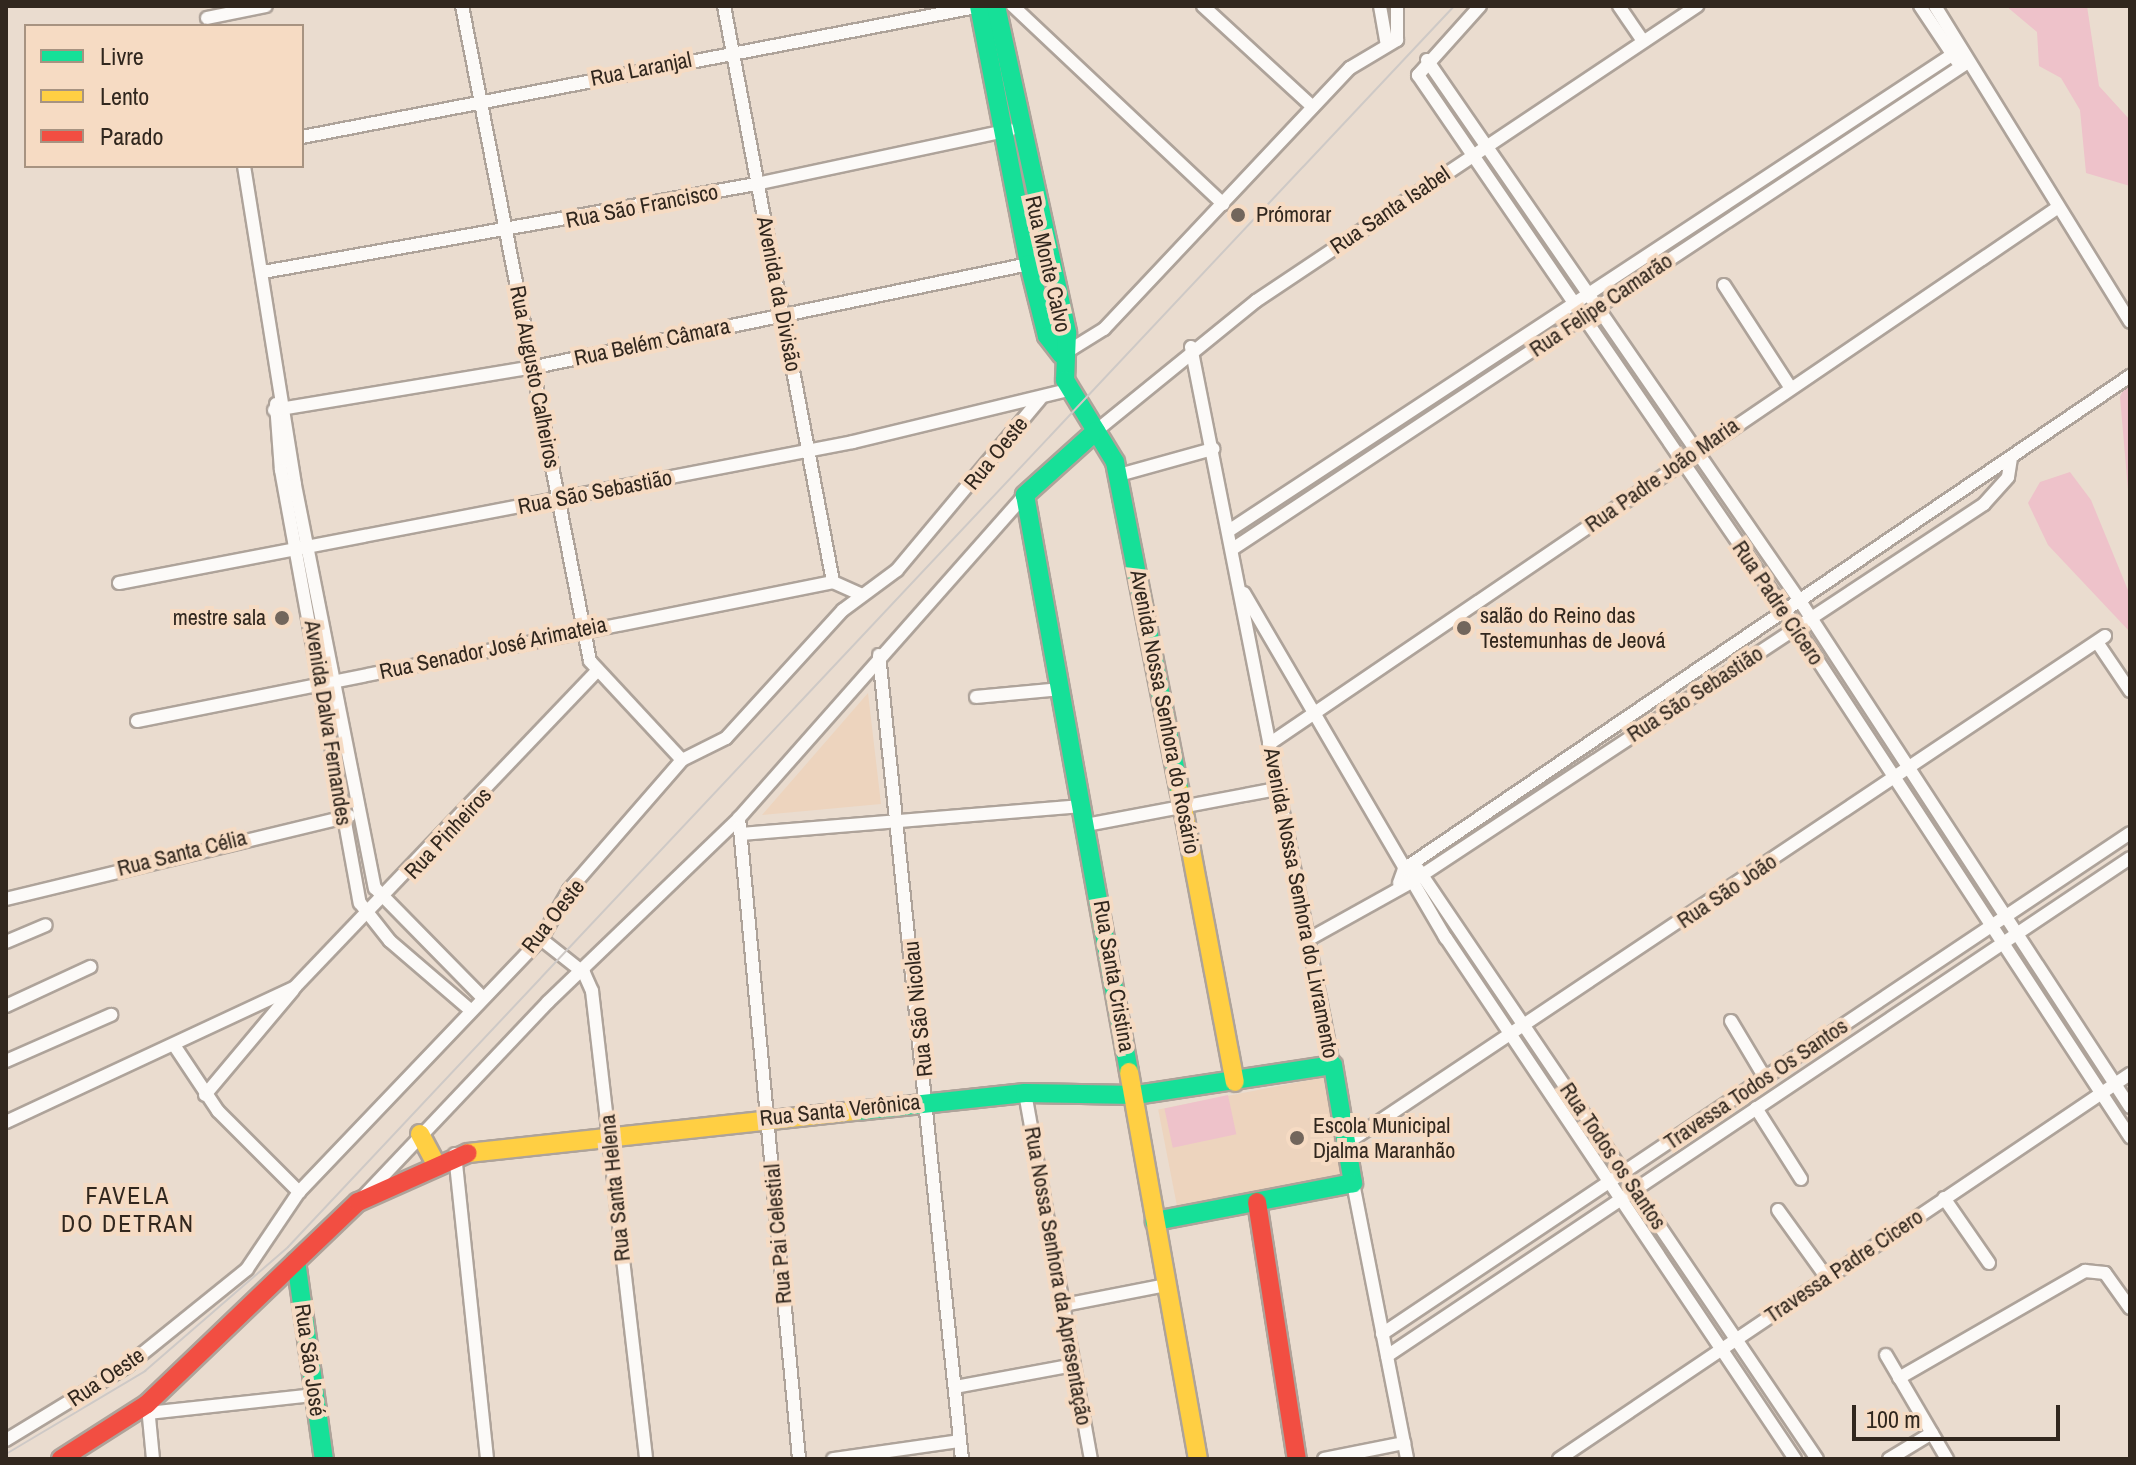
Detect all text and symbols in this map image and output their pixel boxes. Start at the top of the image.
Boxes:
legend [24,24,304,168]
text: Livre [100,40,144,72]
street label: Rua Laranjal [588,46,694,92]
text: Lento [100,80,149,112]
text: Parado [100,120,163,152]
street label: Rua Santa Isabel [1325,160,1455,260]
street label: Rua São Francisco [564,178,720,234]
street label: Rua Monte Calvo [1019,193,1077,335]
place label: Prómorar [1256,202,1331,228]
marker: Prómorar [1227,204,1249,226]
street label: Avenida da Divisão [751,214,807,374]
street label: Rua Felipe Camarão [1525,247,1677,363]
street label: Rua Augusto Calheiros [504,283,566,471]
street label: Rua Belém Câmara [572,313,732,371]
street label: Rua Oeste [959,411,1033,495]
street label: Rua Padre João Maria [1580,412,1744,538]
street label: Rua São Sebastião [516,464,674,520]
street label: Rua Padre Cícero [1727,536,1829,670]
street label: Avenida Nossa Senhora do Rosário [1125,568,1205,856]
place label: salão do Reino das Testemunhas de Jeová [1480,602,1666,654]
place label: mestre sala [173,605,266,631]
marker: mestre sala [273,609,291,627]
street label: Rua Senador José Arimateia [376,611,610,685]
street label: Avenida Dalva Fernandes [299,619,357,827]
marker: salão do Reino das Testemunhas de Jeová [1455,619,1473,637]
street label: Rua São Sebastião [1622,640,1768,748]
street label: Avenida Nossa Senhora do Livramento [1258,746,1344,1060]
street label: Rua Pinheiros [399,782,497,884]
street label: Rua Santa Célia [115,824,249,882]
street label: Rua São João [1672,848,1782,934]
street label: Rua Oeste [516,874,590,958]
street label: Rua Santa Cristina [1088,898,1140,1054]
street label: Rua São Nicolau [898,940,938,1078]
street label: Travessa Todos Os Santos [1659,1013,1853,1155]
street label: Rua Todos os Santos [1554,1078,1672,1234]
street label: Rua Santa Verônica [758,1088,922,1132]
place label: Escola Municipal Djalma Maranhão [1313,1112,1455,1164]
street label: Rua Santa Helena [594,1113,636,1263]
street label: Rua Nossa Senhora da Apresentação [1019,1124,1097,1428]
marker: Escola Municipal Djalma Maranhão [1288,1129,1306,1147]
street label: Rua Pai Celestial [759,1163,797,1305]
district label: FAVELA DO DETRAN [61,1182,195,1238]
street label: Travessa Padre Cicero [1760,1203,1928,1329]
street label: Rua São José [289,1302,331,1418]
street label: Rua Oeste [63,1342,149,1412]
scale bar [1856,1389,2064,1439]
text: 100 m [1866,1403,1921,1435]

